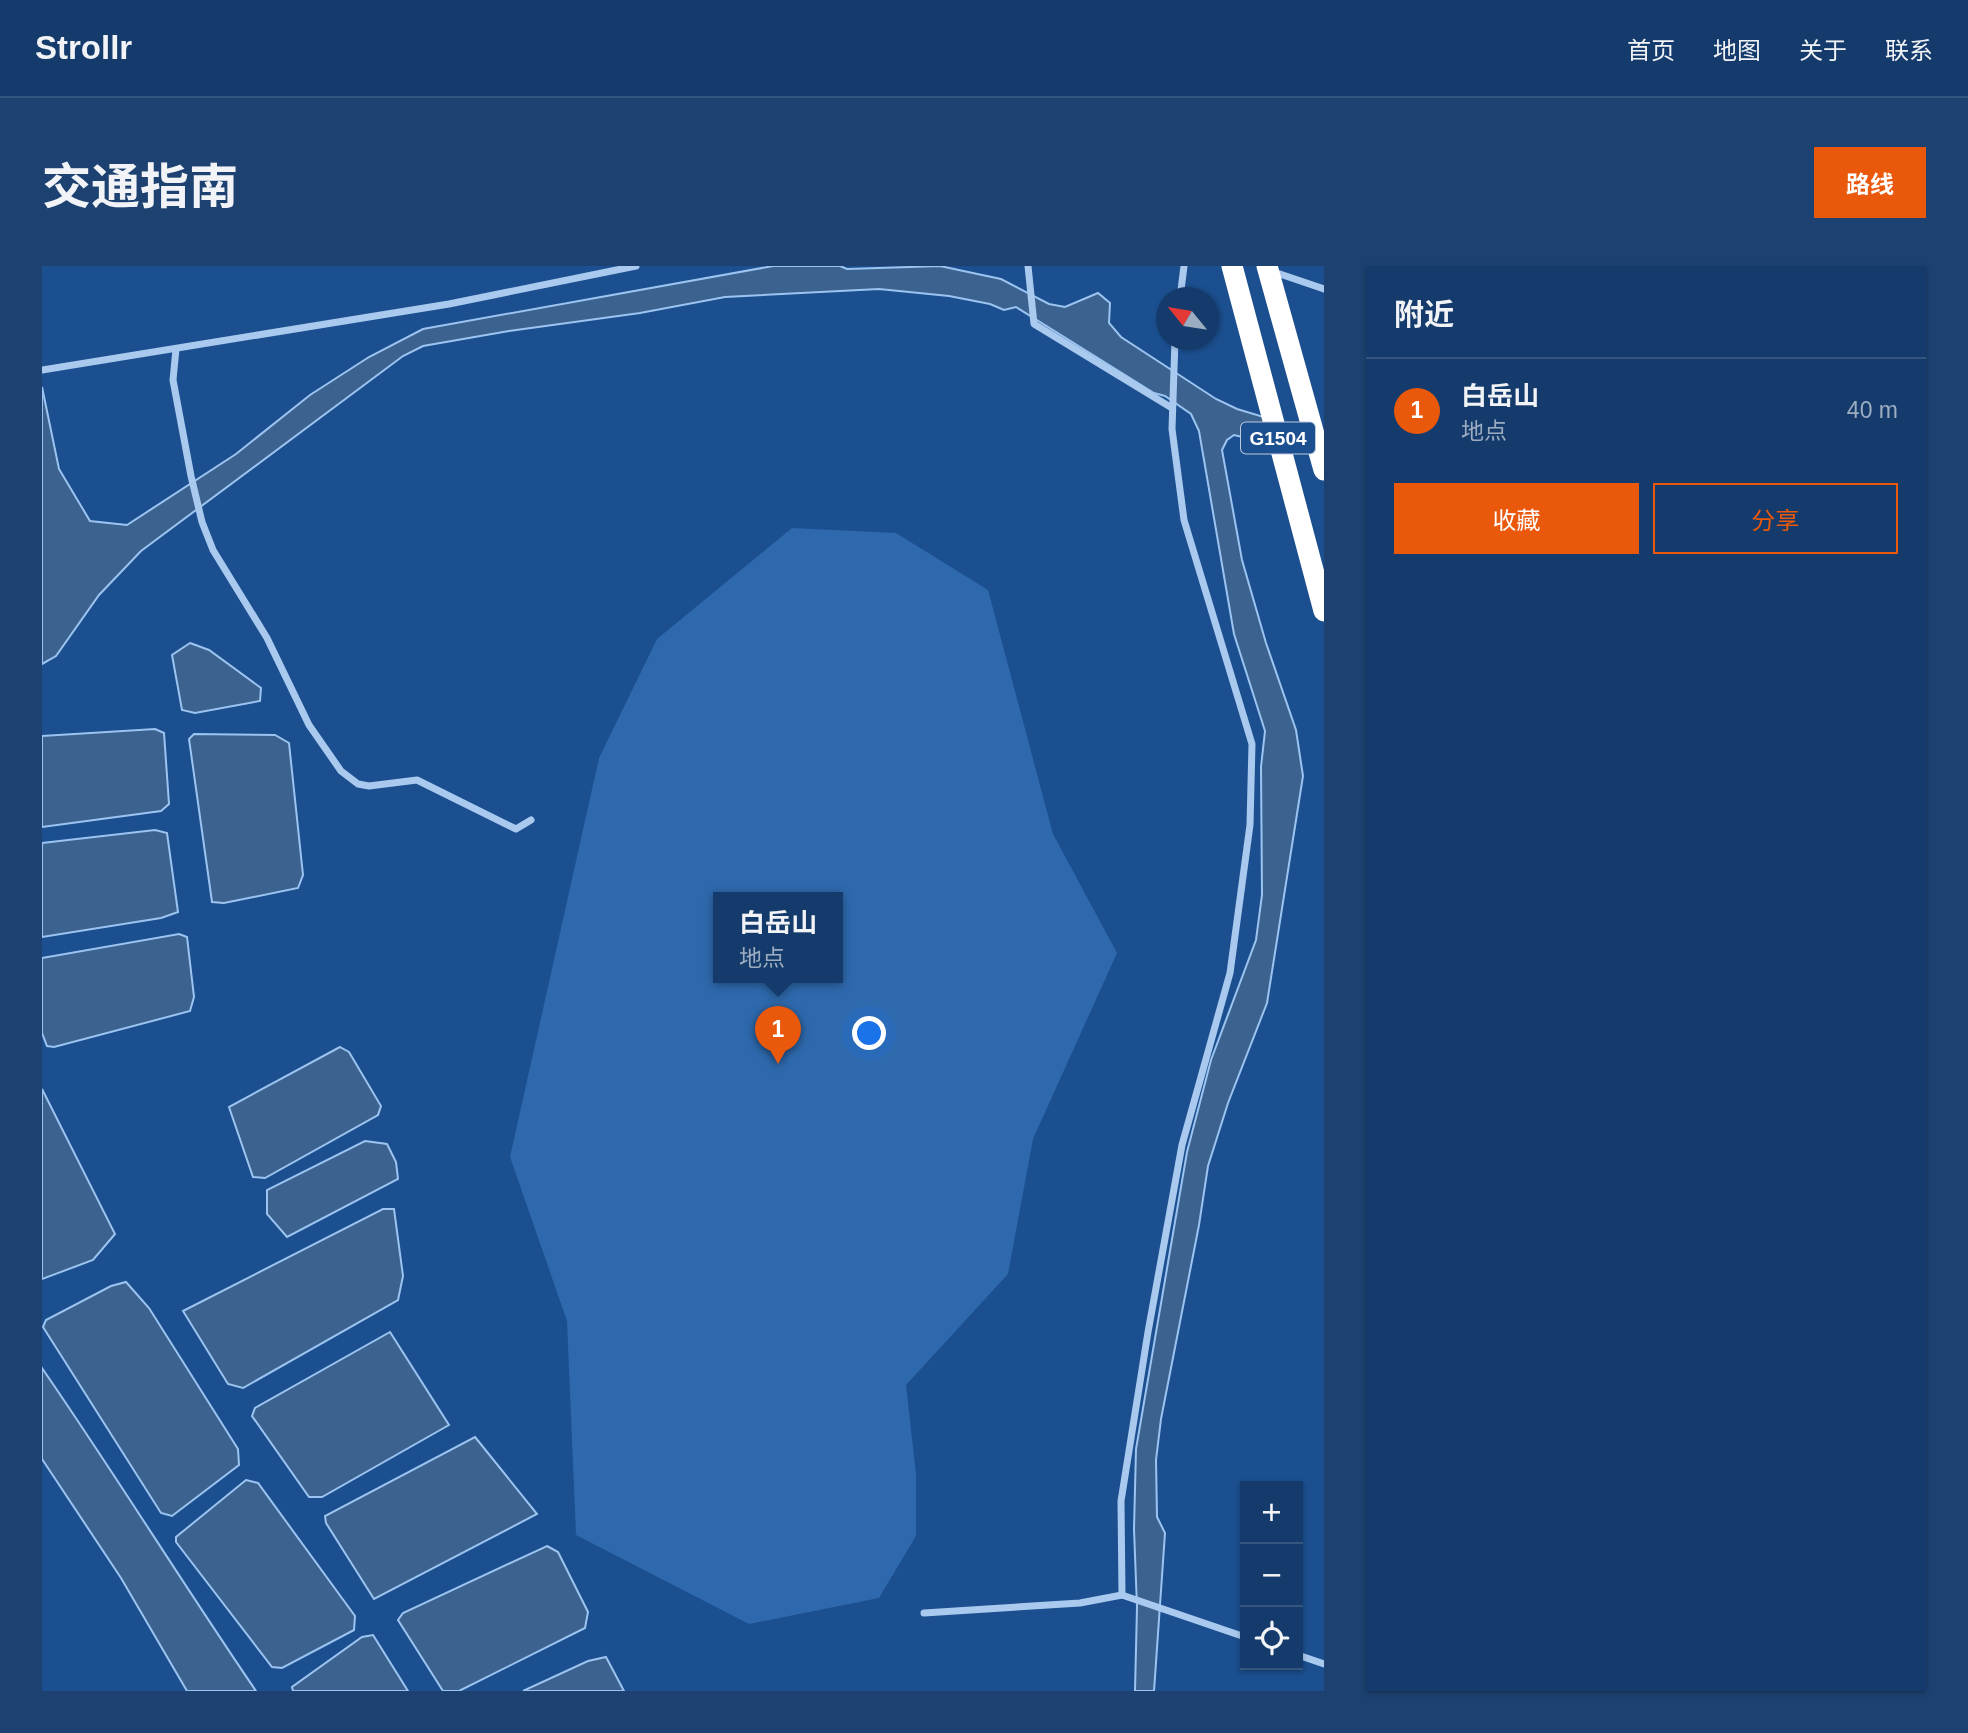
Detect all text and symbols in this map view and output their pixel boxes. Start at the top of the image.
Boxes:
text: Strollr [35,29,132,66]
text: 首页 [1627,37,1675,64]
text: 地图 [1713,37,1761,64]
text: 关于 [1799,37,1847,64]
text: 联系 [1885,37,1933,64]
button: 路线 [1814,147,1926,218]
text: 交通指南 [42,160,238,214]
north arrow [1156,287,1219,350]
text: 附近 [1394,298,1454,331]
text: 白岳山 [1461,381,1539,411]
text: 1 [1411,397,1423,423]
text: 40 m [1847,397,1898,423]
text: 地点 [1461,418,1507,444]
road number: G1504 [1241,422,1315,454]
button: 收藏 [1394,483,1639,554]
button: 分享 [1653,483,1898,554]
popup [713,892,843,983]
text: 白岳山 [739,908,817,938]
text: 地点 [739,945,785,971]
pin: 1 [755,1006,801,1064]
your location [852,1016,886,1050]
map controls [1240,1481,1303,1670]
button: + [1240,1481,1303,1544]
button: − [1240,1544,1303,1607]
button: locate [1240,1607,1303,1670]

